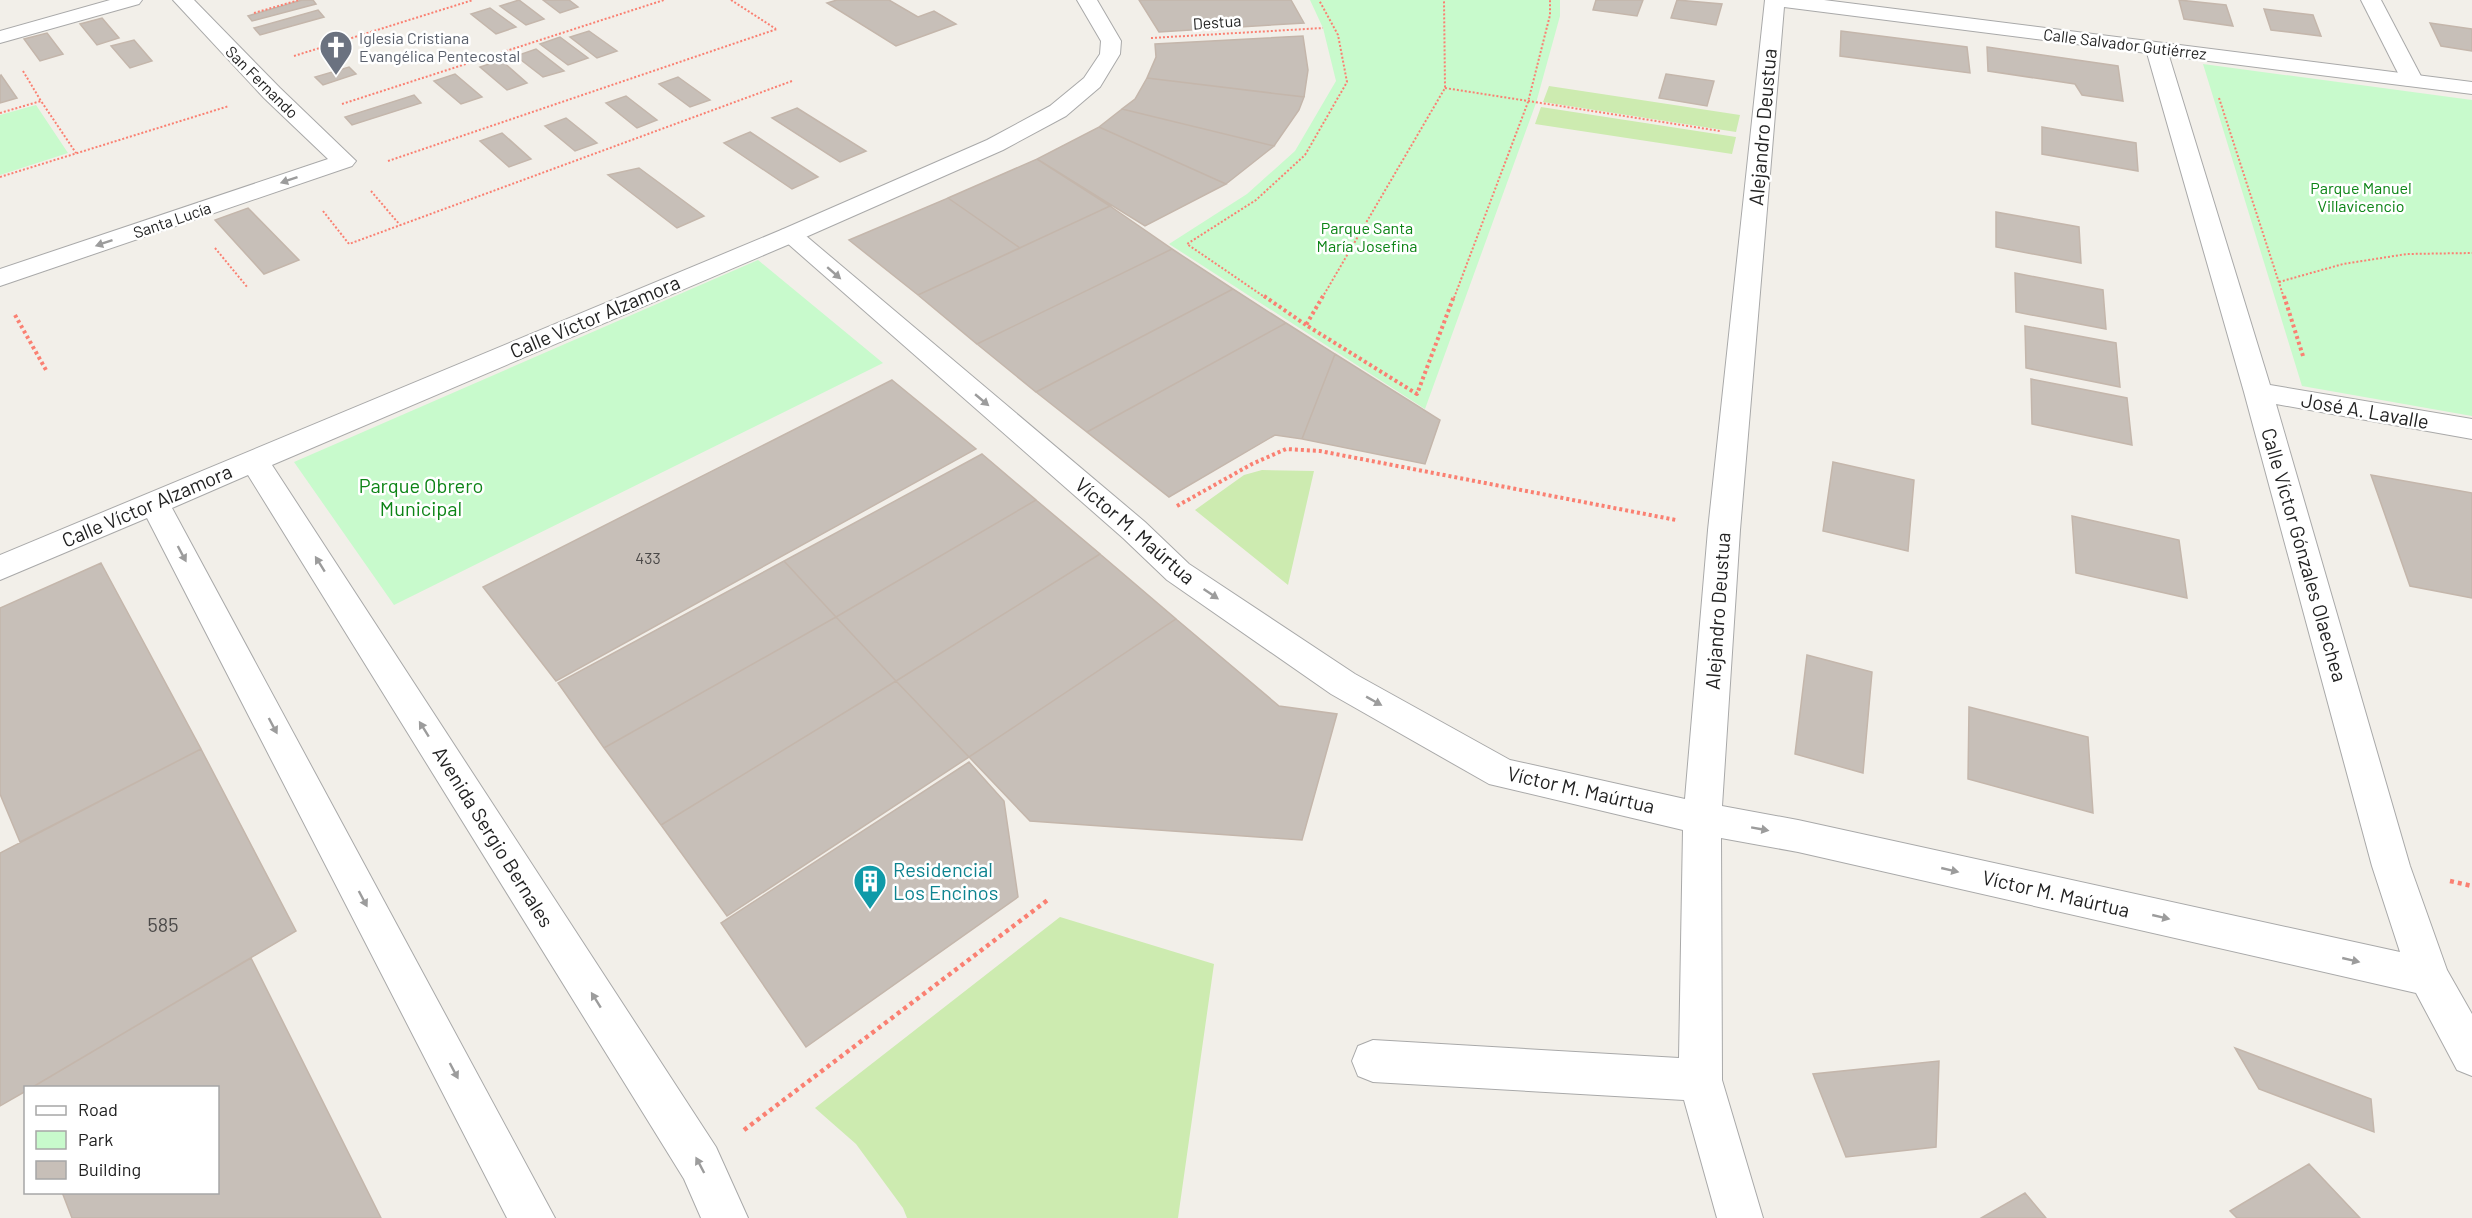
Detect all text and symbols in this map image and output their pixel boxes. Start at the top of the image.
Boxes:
street label: Destua [1192,10,1242,33]
street label: Calle Salvador Gutiérrez [2042,24,2208,63]
place label: Iglesia Cristiana Evangélica Pentecostal [359,28,520,65]
church icon: Iglesia Cristiana Evangélica Pentecostal [318,29,354,76]
street label: San Fernando [222,41,303,122]
street label: Alejandro Deustua [1743,47,1781,207]
one-way arrow [280,176,298,186]
park label: Parque Manuel Villavicencio [2310,178,2412,215]
street label: Santa Lucía [131,197,213,242]
park label: Parque Santa María Josefina [1317,218,1417,255]
one-way arrow [95,239,113,248]
one-way arrow [826,266,841,279]
street label: Calle Víctor Alzamora [506,269,683,363]
street label: José A. Lavalle [2299,387,2431,433]
one-way arrow [974,394,990,407]
street label: Calle Víctor Gónzales Olaechea [2257,425,2353,684]
street label: Calle Víctor Alzamora [58,458,235,552]
street label: Víctor M. Maúrtua [1071,472,1200,589]
park label: Parque Obrero Municipal [359,473,483,520]
street label: Alejandro Deustua [1700,531,1734,690]
one-way arrow [177,545,186,562]
house number: 433 [635,548,661,567]
one-way arrow [315,556,326,572]
one-way arrow [1202,588,1218,600]
one-way arrow [1366,695,1382,706]
one-way arrow [268,718,277,735]
one-way arrow [419,721,430,737]
street label: Avenida Sergio Bernales [428,742,559,931]
street label: Víctor M. Maúrtua [1505,760,1657,818]
one-way arrow [1750,825,1769,834]
place label: Residencial Los Encinos [893,857,998,904]
building icon: Residencial Los Encinos [852,863,888,910]
street label: Víctor M. Maúrtua [1980,864,2132,922]
one-way arrow [1941,866,1960,875]
one-way arrow [359,890,368,907]
house number: 585 [148,912,178,936]
one-way arrow [2152,913,2171,922]
one-way arrow [2342,956,2361,965]
one-way arrow [591,992,602,1008]
one-way arrow [449,1062,459,1080]
legend [24,1086,219,1194]
text: Road [78,1098,118,1120]
text: Park [78,1128,113,1150]
one-way arrow [695,1156,705,1173]
text: Building [78,1158,141,1180]

